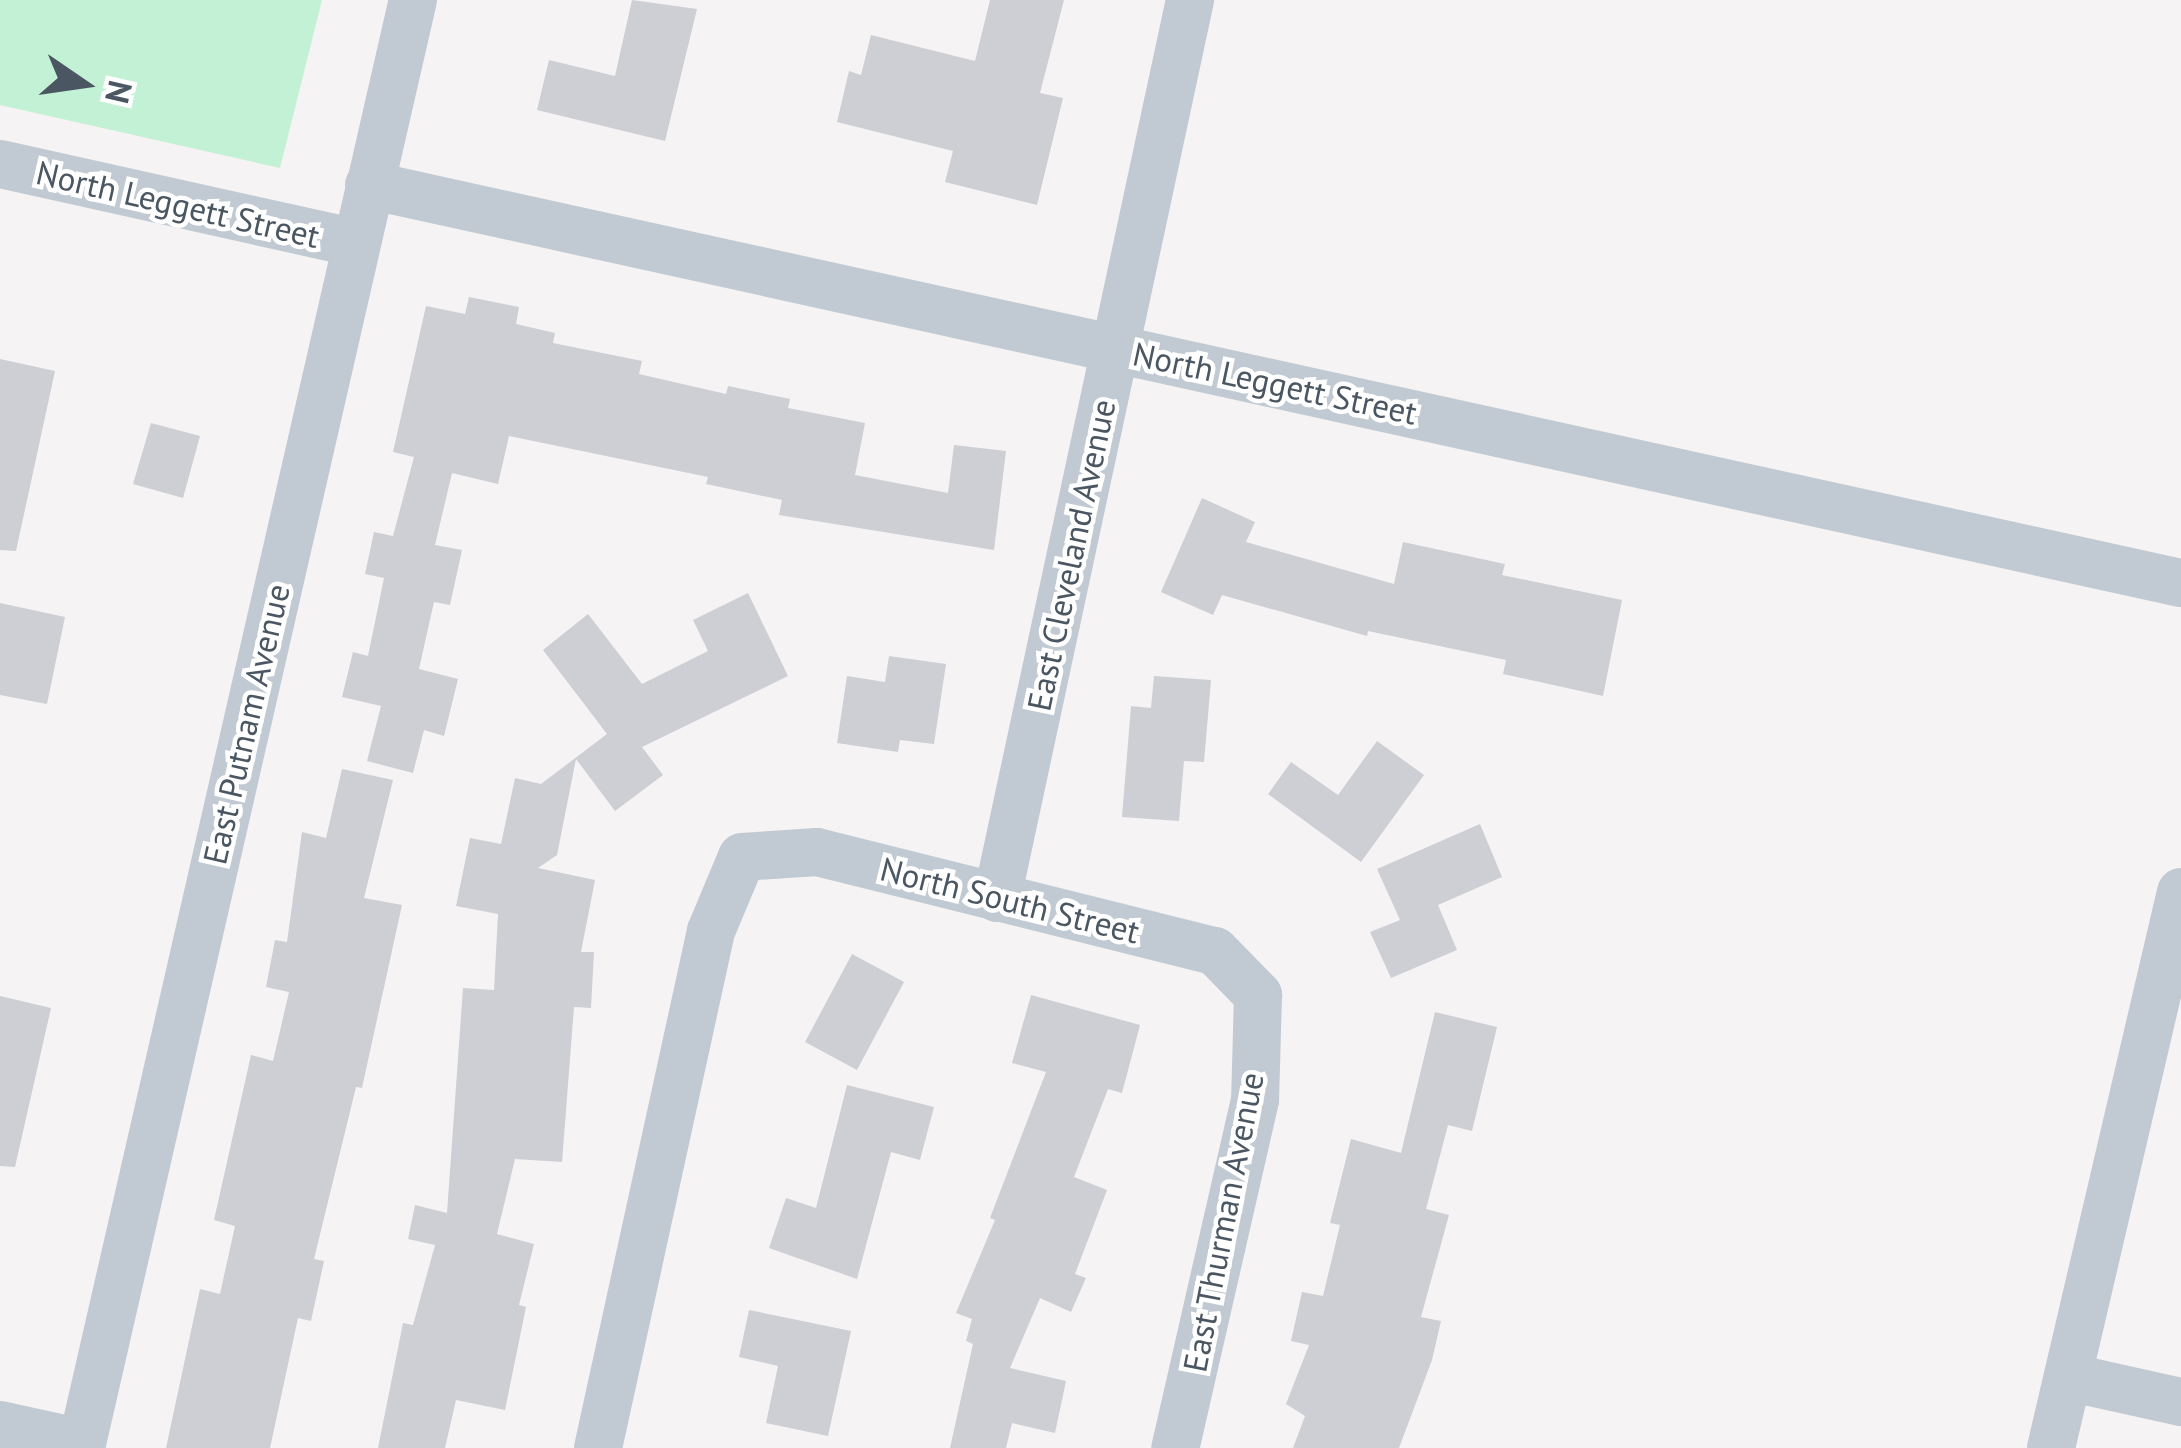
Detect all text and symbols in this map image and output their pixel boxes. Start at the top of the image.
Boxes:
north arrow [24,24,144,144]
text: N [96,77,143,108]
street label: North Leggett Street [33,152,323,256]
street label: North Leggett Street [1129,334,1421,432]
street label: East Cleveland Avenue [1019,395,1123,715]
street label: East Putnam Avenue [194,580,298,868]
street label: North South Street [876,849,1144,951]
street label: East Thurman Avenue [1174,1068,1272,1376]

